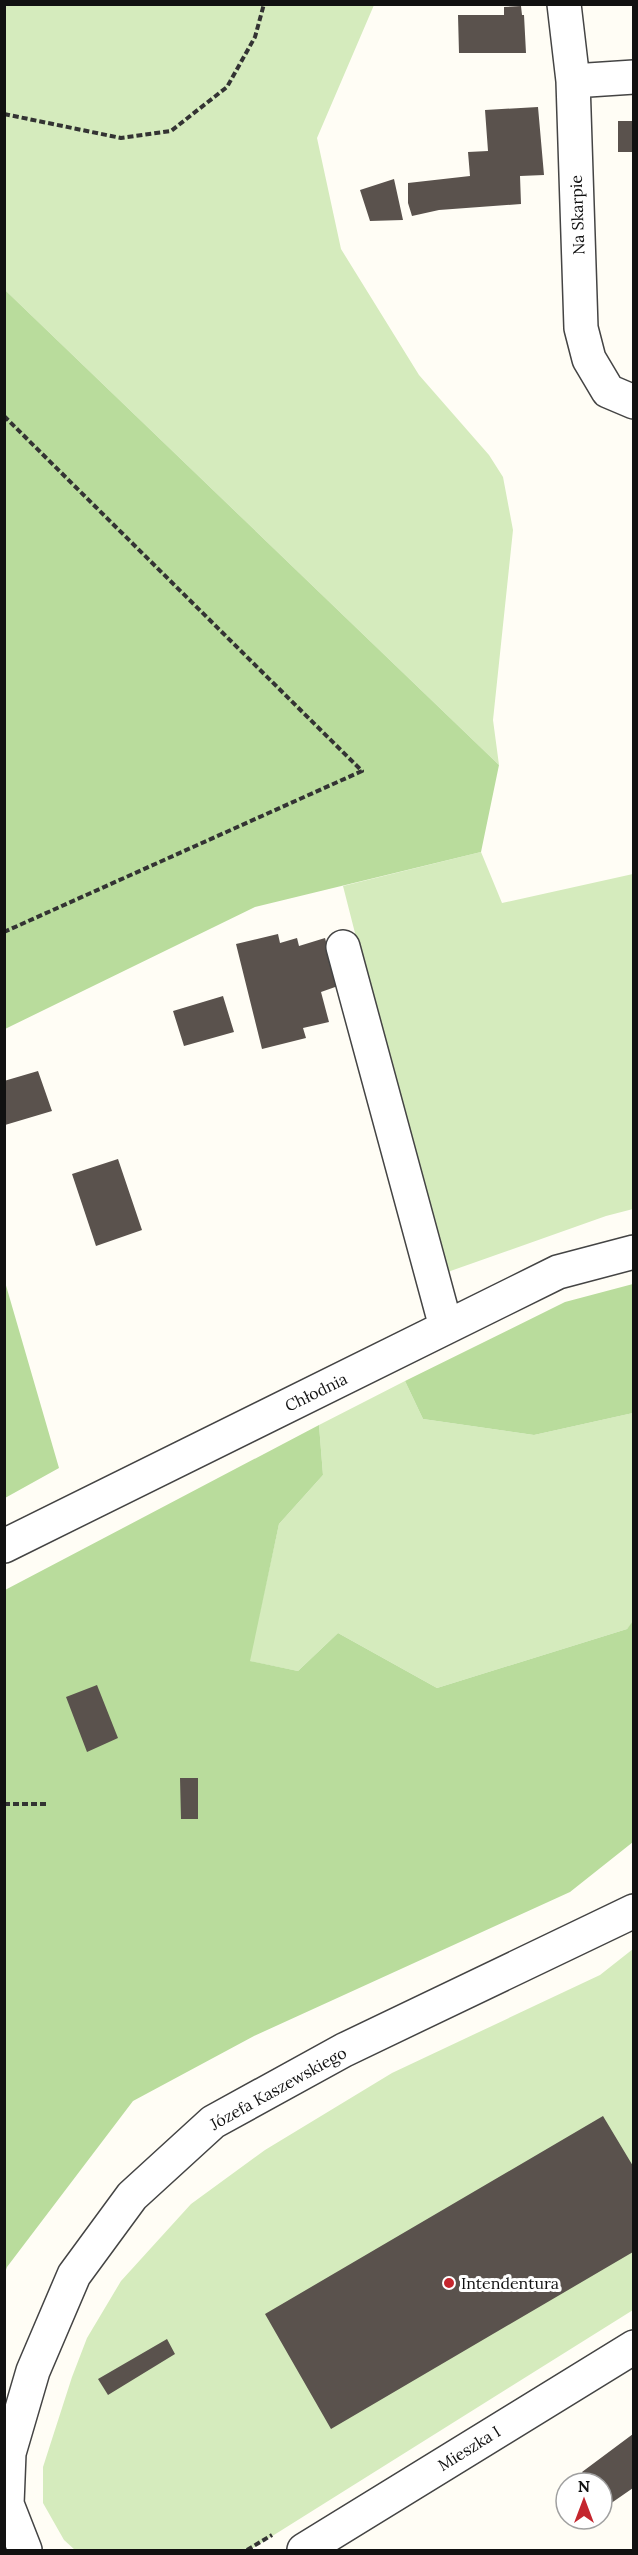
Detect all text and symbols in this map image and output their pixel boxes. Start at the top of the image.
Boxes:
street label: Na Skarpie [566,174,588,255]
street label: Chłodnia [282,1368,350,1416]
street label: Józefa Kaszewskiego [205,2042,350,2134]
place label: Intendentura [461,2273,559,2293]
marker: Intendentura [442,2276,456,2290]
street label: Mieszka I [434,2421,504,2475]
north arrow [554,2471,614,2531]
text: N [578,2476,590,2496]

